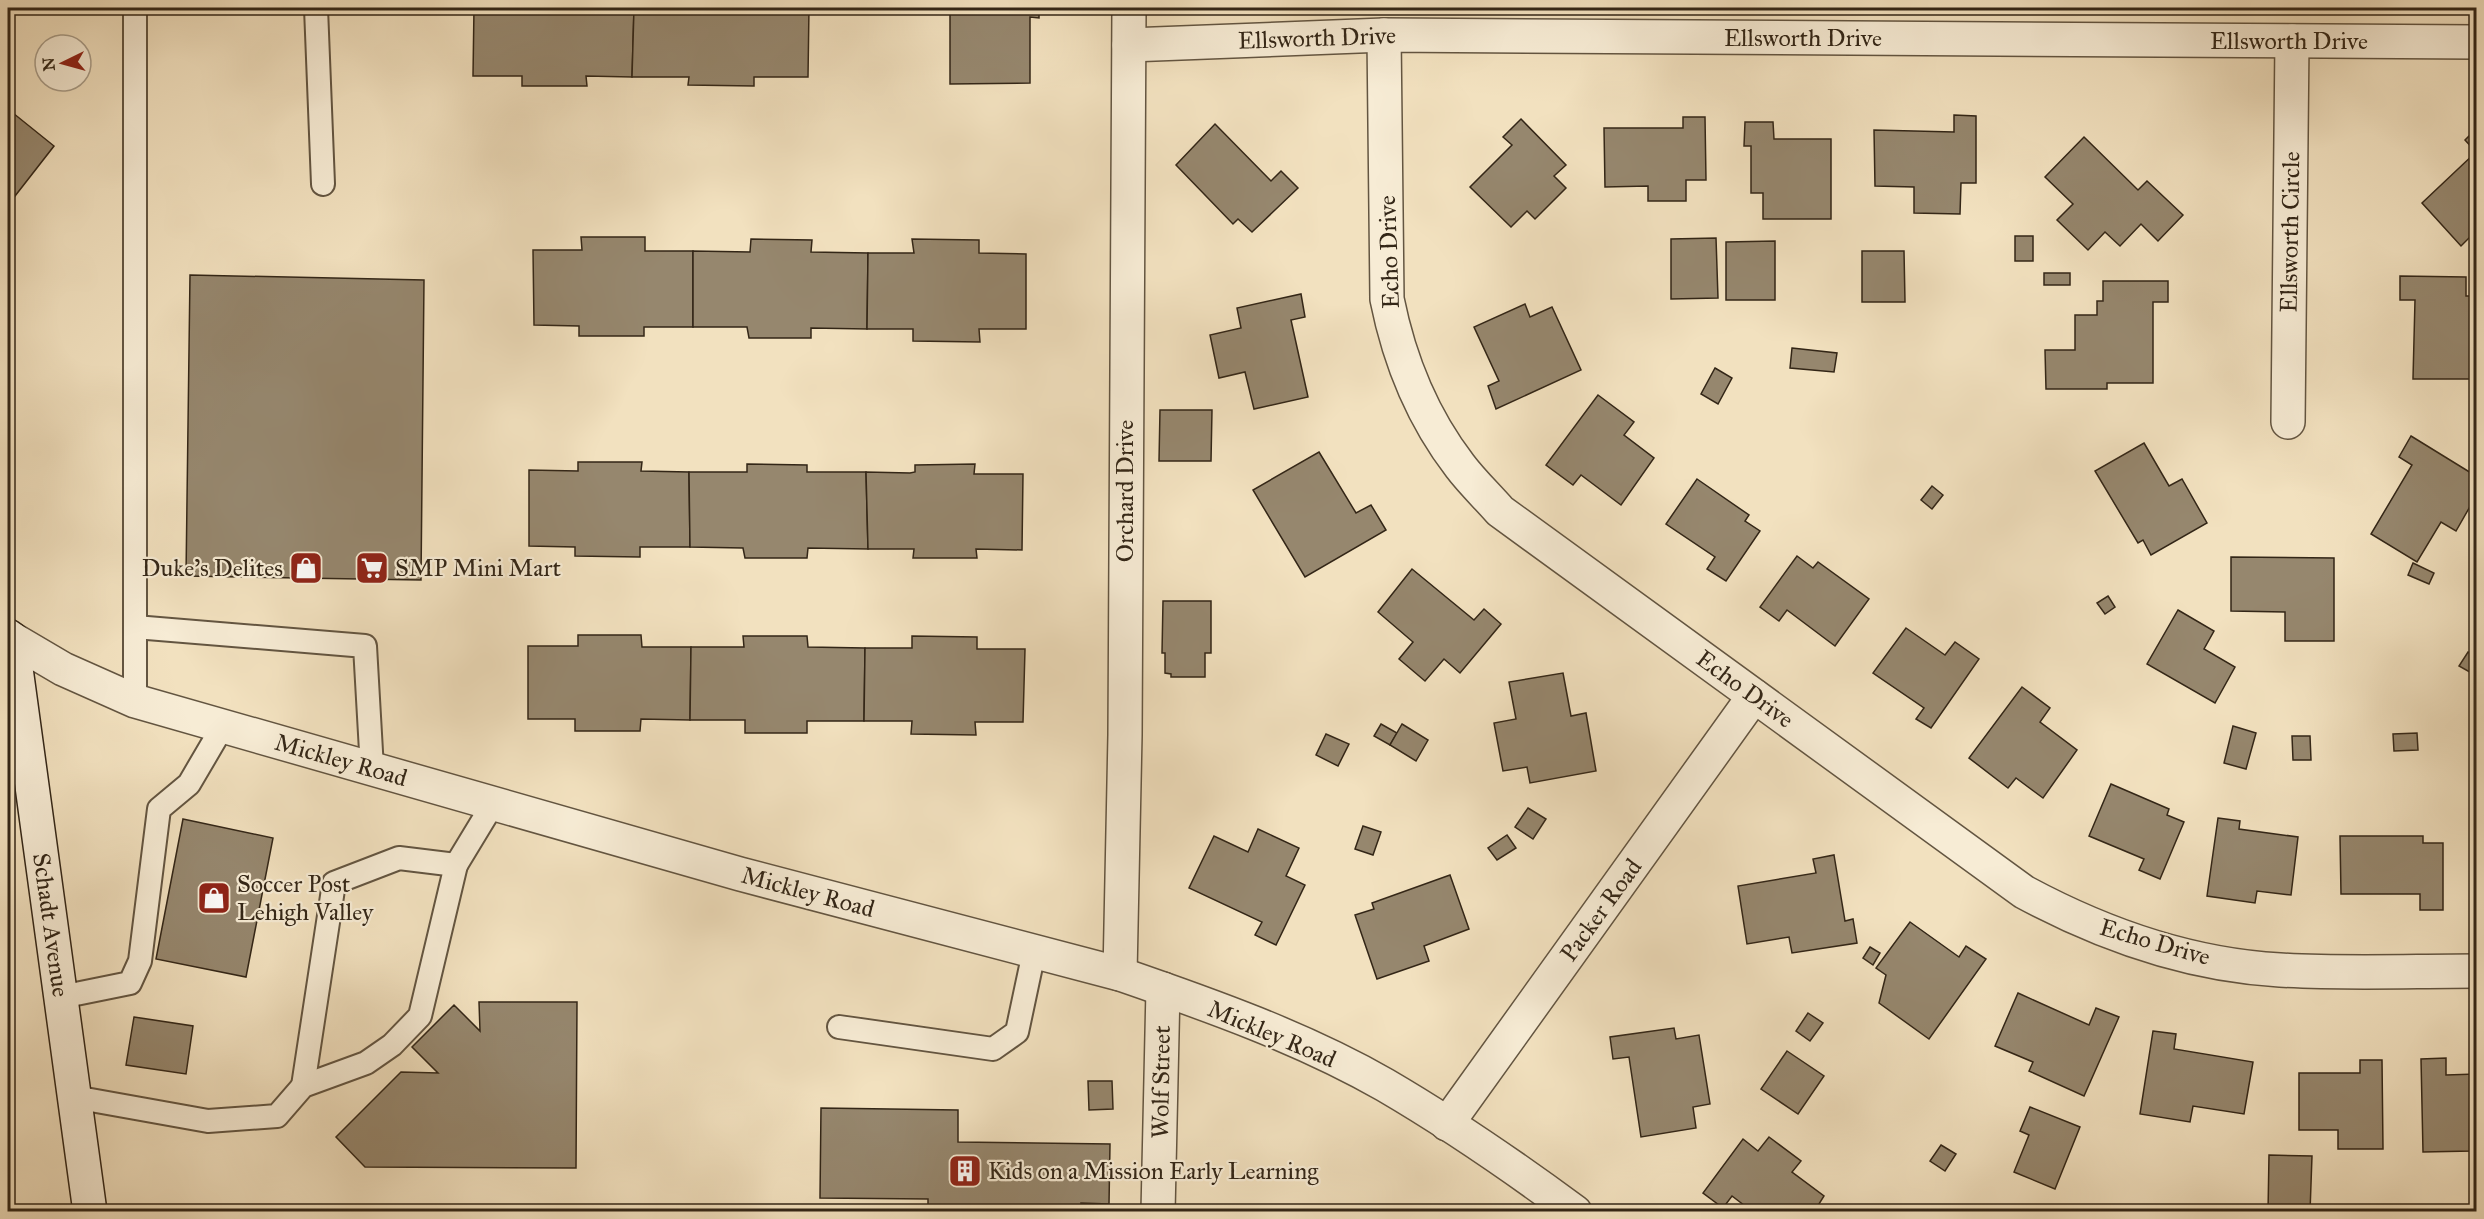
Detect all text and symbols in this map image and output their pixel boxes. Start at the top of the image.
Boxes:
street label: Ellsworth Drive [1237,20,1397,56]
street label: Ellsworth Drive [1724,23,1882,53]
street label: Ellsworth Drive [2210,26,2368,56]
north arrow [33,33,93,93]
text: N [38,56,59,72]
street label: Ellsworth Circle [2274,151,2306,313]
street label: Echo Drive [1372,195,1406,309]
street label: Orchard Drive [1110,420,1140,562]
shop icon: Duke's Delites [288,550,324,586]
supermarket icon: SMP Mini Mart [354,550,390,586]
place label: Duke's Delites [141,553,283,583]
place label: SMP Mini Mart [395,553,561,583]
street label: Echo Drive [1690,644,1800,734]
street label: Mickley Road [271,727,411,793]
street label: Schadt Avenue [26,851,76,999]
street label: Packer Road [1554,853,1648,967]
street label: Mickley Road [738,860,878,924]
place label: Soccer Post Lehigh Valley [237,869,374,927]
shop icon: Soccer Post Lehigh Valley [196,880,232,916]
street label: Echo Drive [2096,912,2214,972]
street label: Mickley Road [1203,994,1341,1074]
street label: Wolf Street [1145,1025,1177,1139]
building icon: Kids on a Mission Early Learning [947,1153,983,1189]
place label: Kids on a Mission Early Learning [988,1156,1319,1186]

